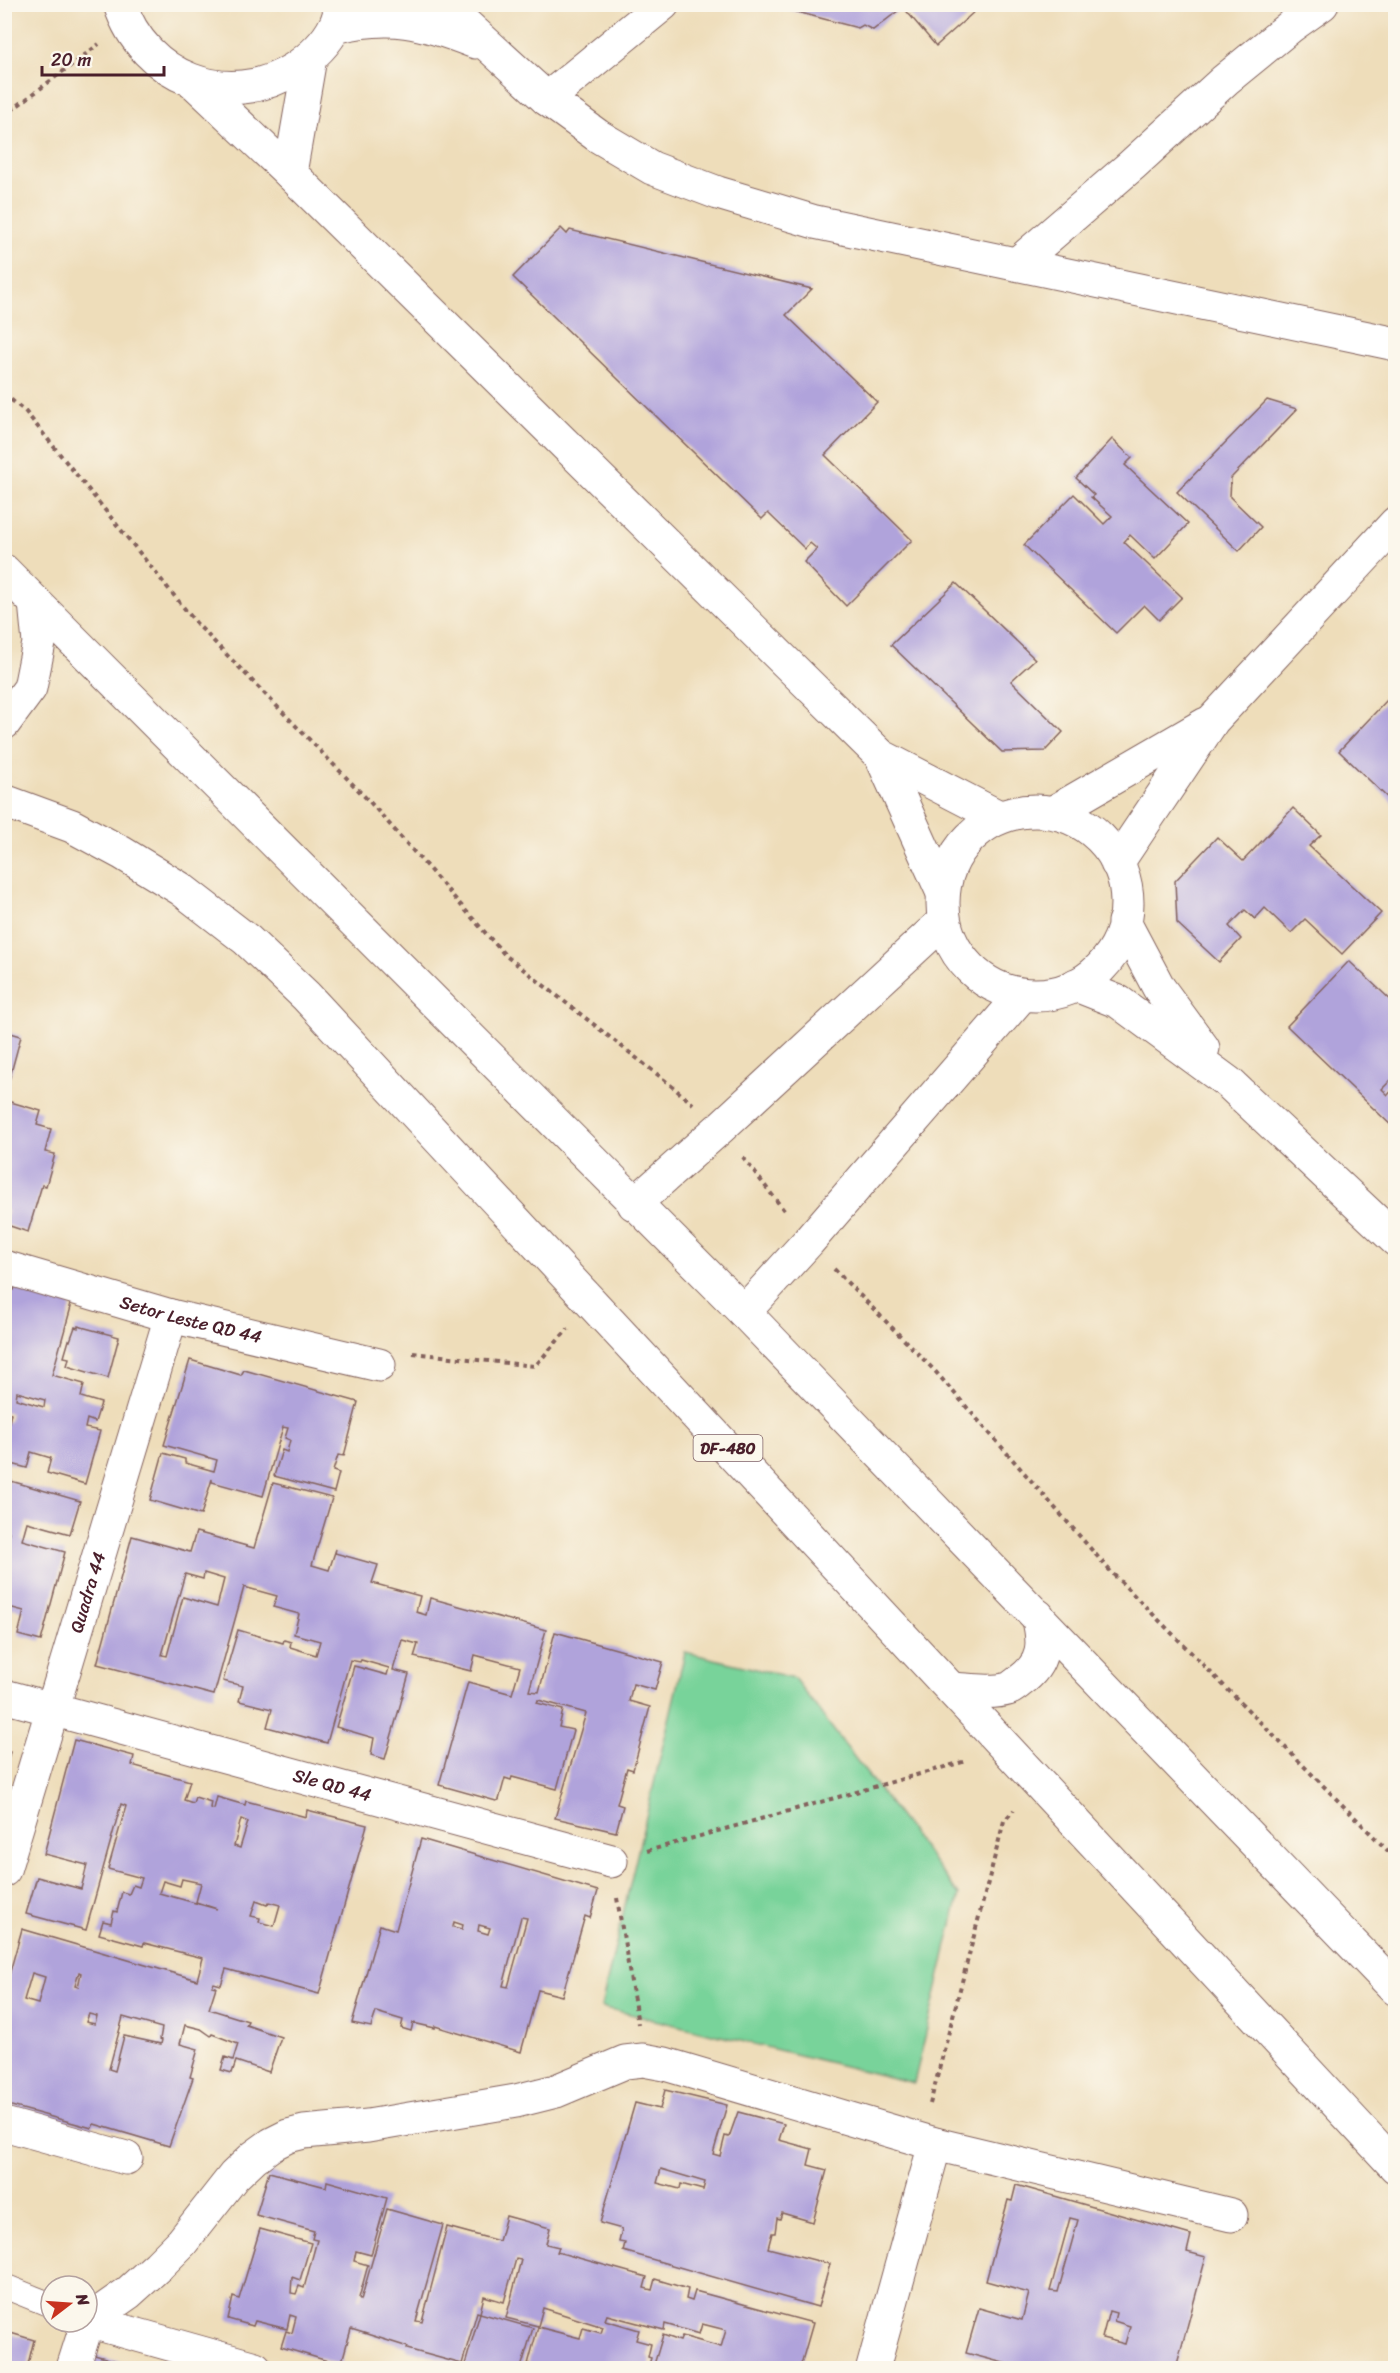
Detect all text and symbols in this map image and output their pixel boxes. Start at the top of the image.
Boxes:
scale bar [42,39,164,77]
text: 20 m [51,44,91,76]
street label: Setor Leste QD 44 [116,1286,265,1353]
road number: DF-480 [694,1435,762,1461]
street label: Quadra 44 [60,1548,115,1637]
street label: Sle QD 44 [289,1759,375,1811]
north arrow [39,2274,99,2334]
text: N [67,2289,99,2310]

